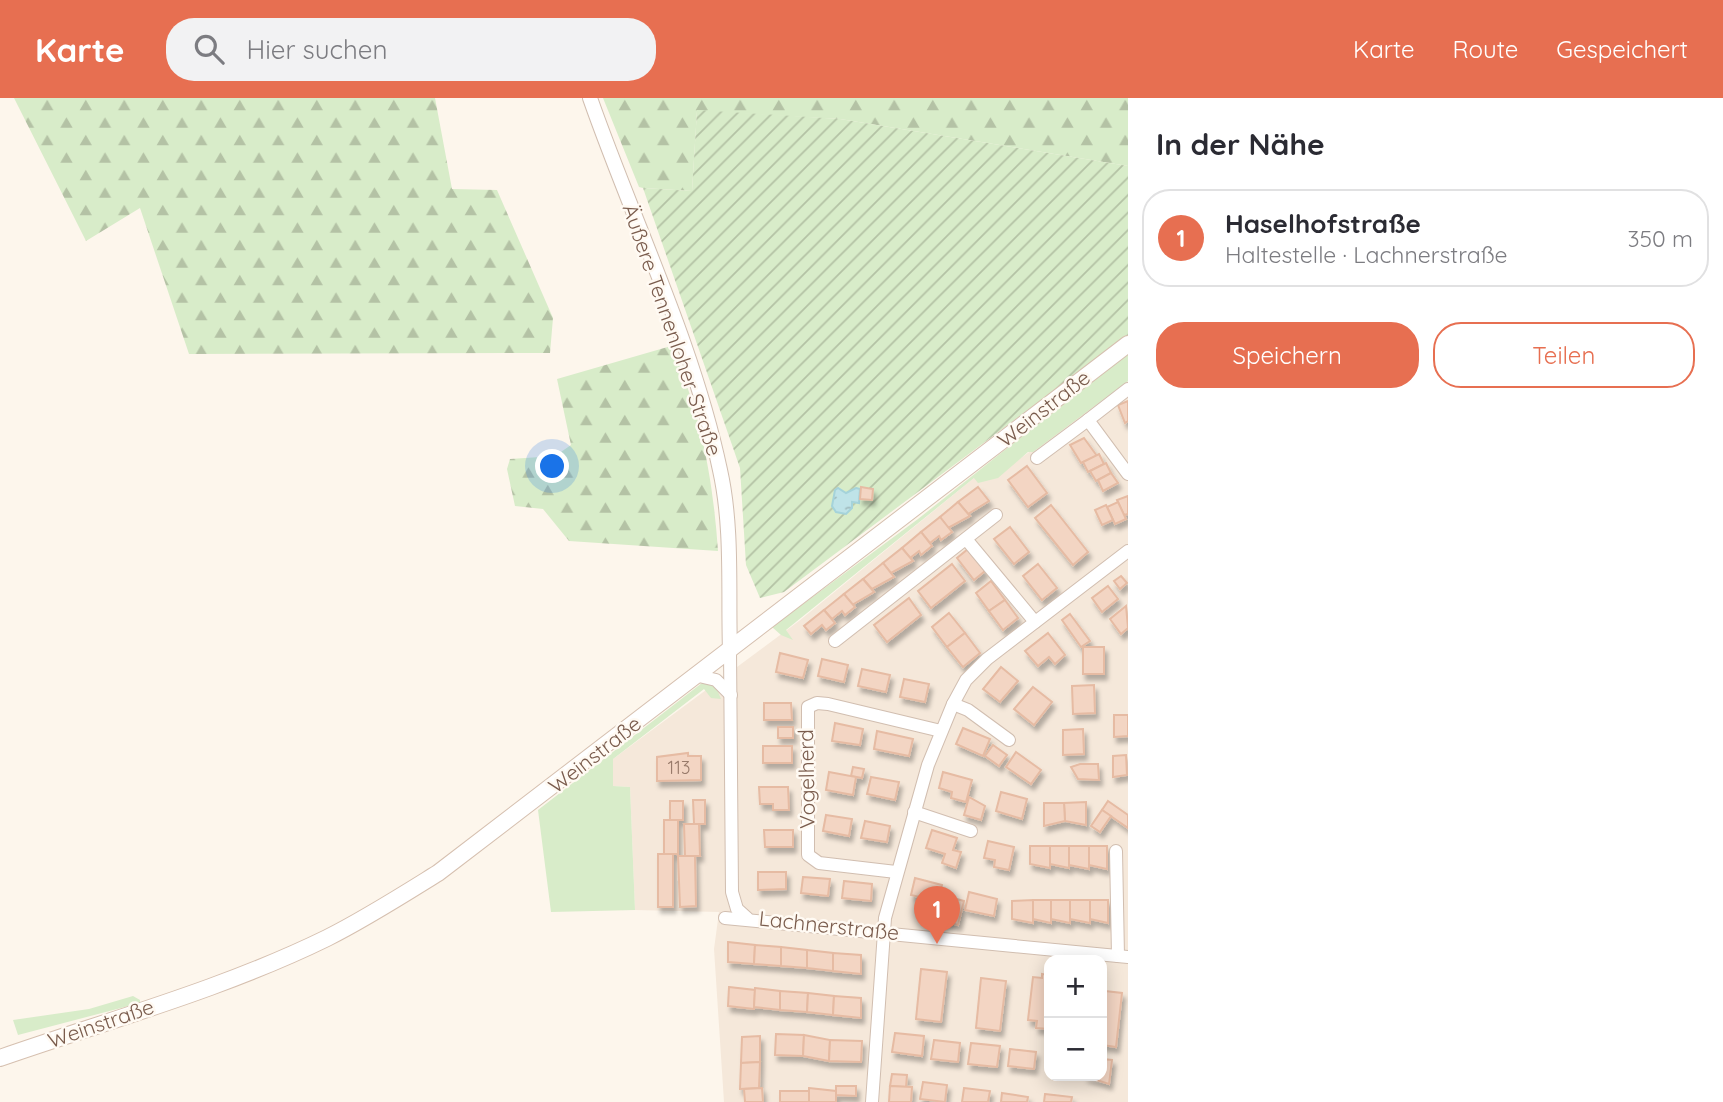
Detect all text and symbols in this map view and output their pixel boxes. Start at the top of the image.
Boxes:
search box [166,18,656,81]
text: Karte [35,29,124,70]
icon: search [190,30,228,68]
text: Hier suchen [246,33,388,66]
text: Karte [1353,34,1415,64]
text: Route [1453,34,1518,64]
text: Gespeichert [1556,34,1688,64]
text: In der Nähe [1156,125,1325,163]
street label: Äußere Tennenloher Straße [618,200,728,459]
text: Haselhofstraße [1225,207,1421,240]
text: 1 [1177,224,1185,253]
text: 350 m [1627,224,1693,253]
text: Haltestelle · Lachnerstraße [1225,240,1508,269]
button: Speichern [1156,322,1419,388]
button: Teilen [1433,322,1695,388]
street label: Weinstraße [992,364,1095,453]
your location [535,449,569,483]
street label: Weinstraße [543,710,646,799]
street label: Vogelherd [792,729,820,829]
house number: 113 [668,756,690,779]
pin: 1 [914,886,960,944]
street label: Lachnerstraße [758,905,901,945]
map controls [1044,955,1107,1081]
button: + [1044,955,1107,1018]
street label: Weinstraße [44,993,157,1053]
button: − [1044,1018,1107,1081]

